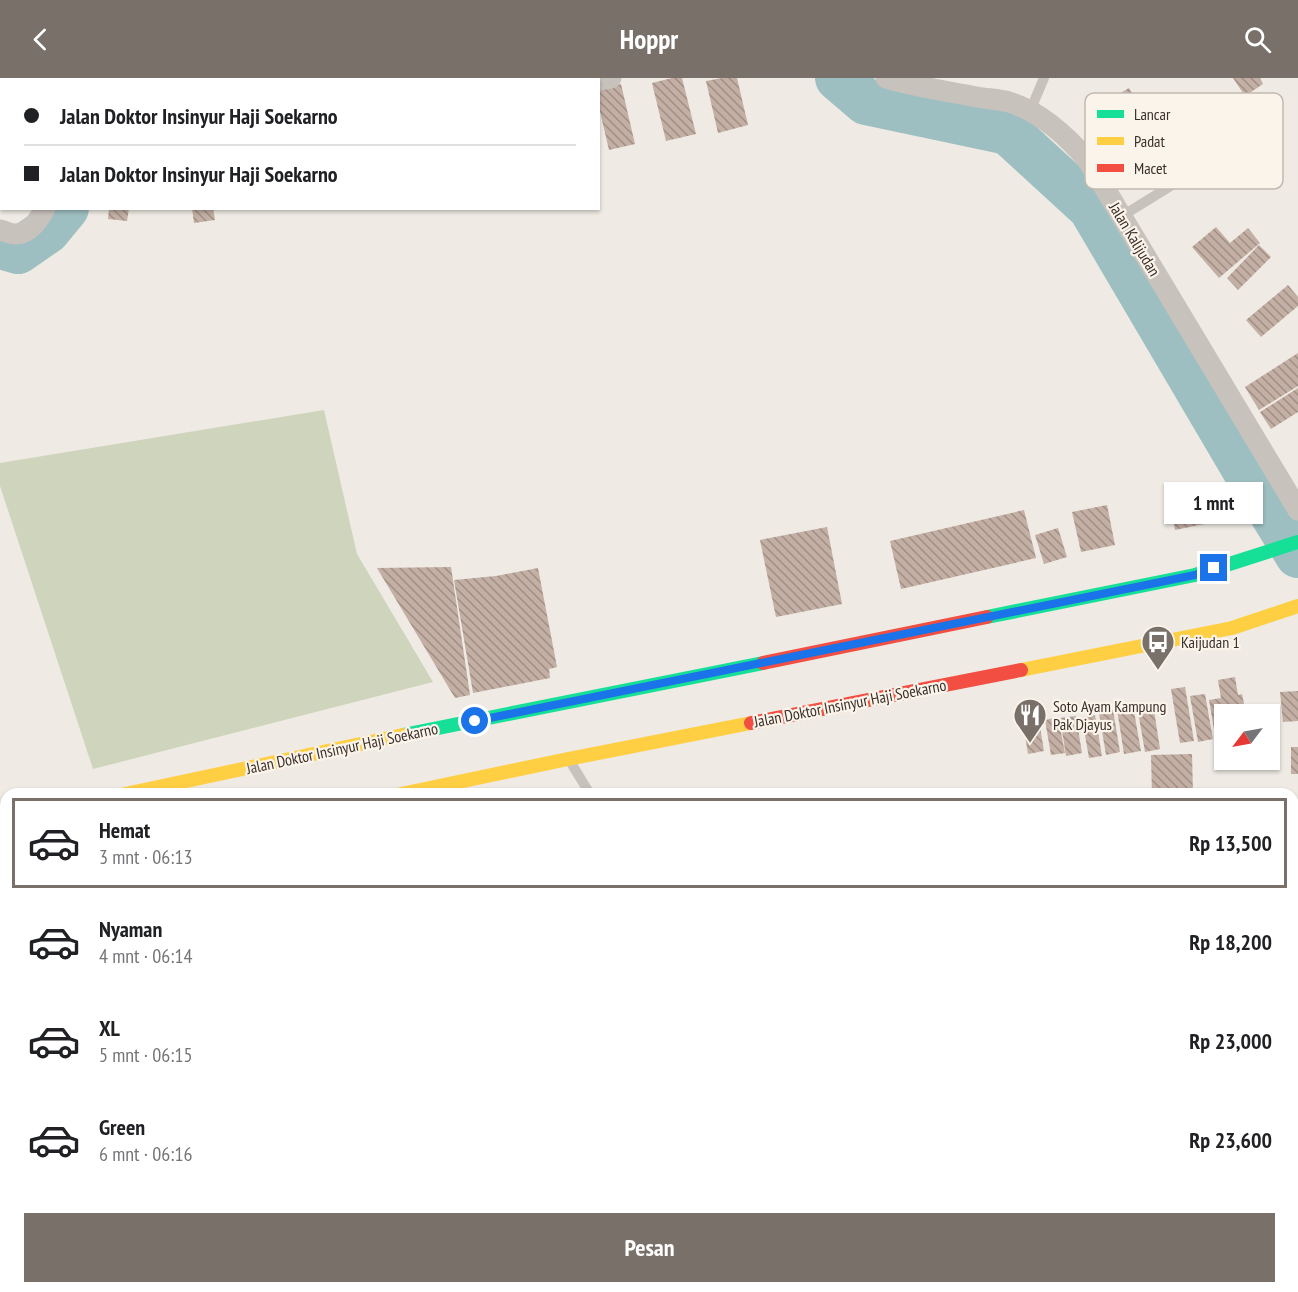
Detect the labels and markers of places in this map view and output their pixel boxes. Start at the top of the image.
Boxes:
bus stop icon: Kaijudan 1 [1140,624,1176,671]
place label: Kaijudan 1 [1181,632,1240,652]
place label: Soto Ayam Kampung Pak Djayus [1053,696,1166,734]
restaurant icon: Soto Ayam Kampung Pak Djayus [1012,697,1048,744]

